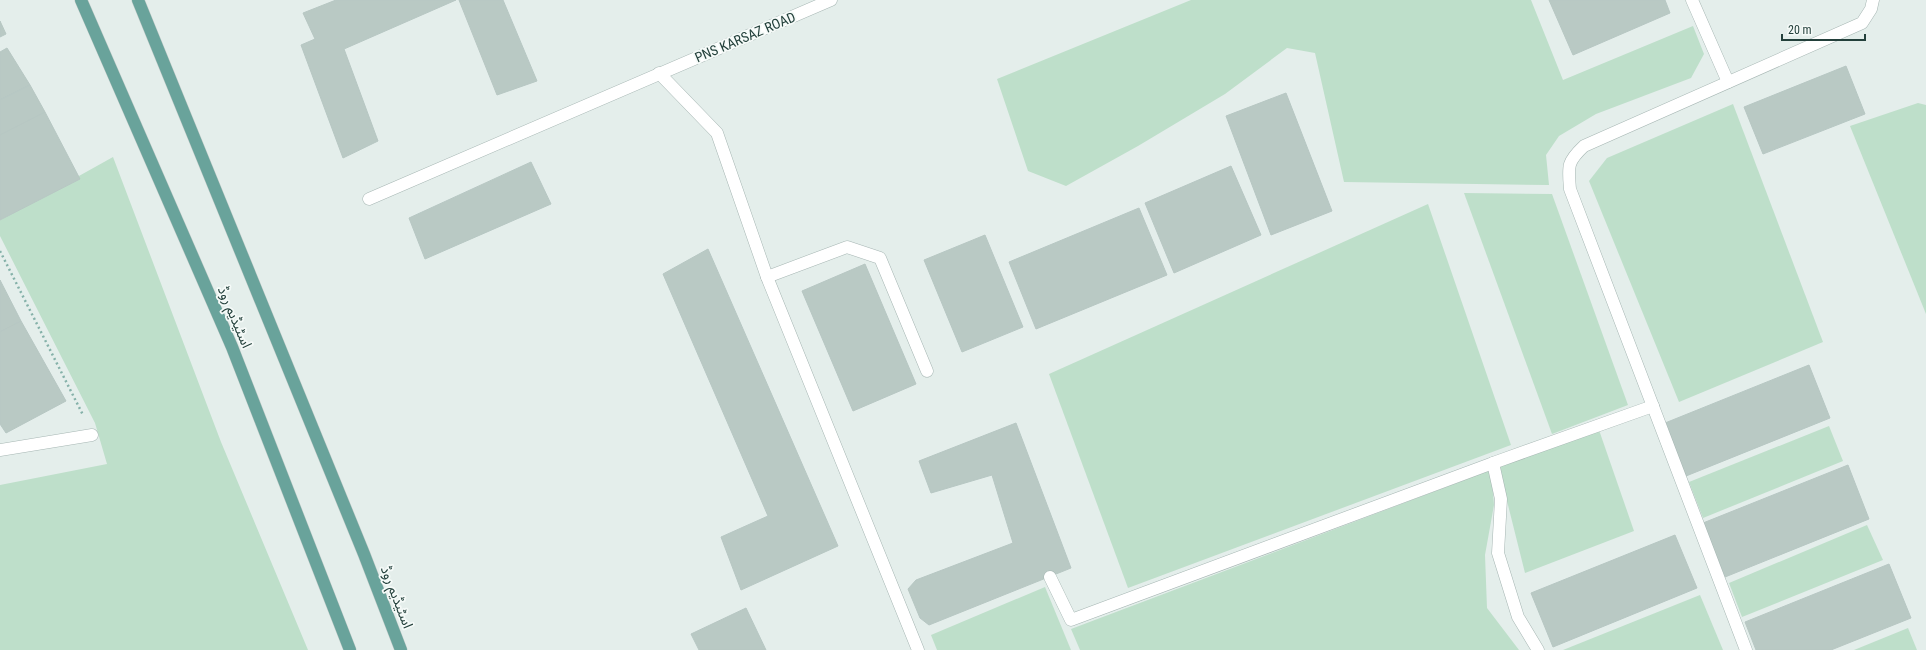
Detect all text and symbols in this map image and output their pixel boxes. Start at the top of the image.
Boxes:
street label: PNS KARSAZ ROAD [692,9,798,65]
scale bar [1782,16,1865,42]
text: 20 m [1788,23,1812,37]
street label: اسٹیڈیم روڈ [212,284,255,351]
street label: اسٹیڈیم روڈ [375,564,416,632]

